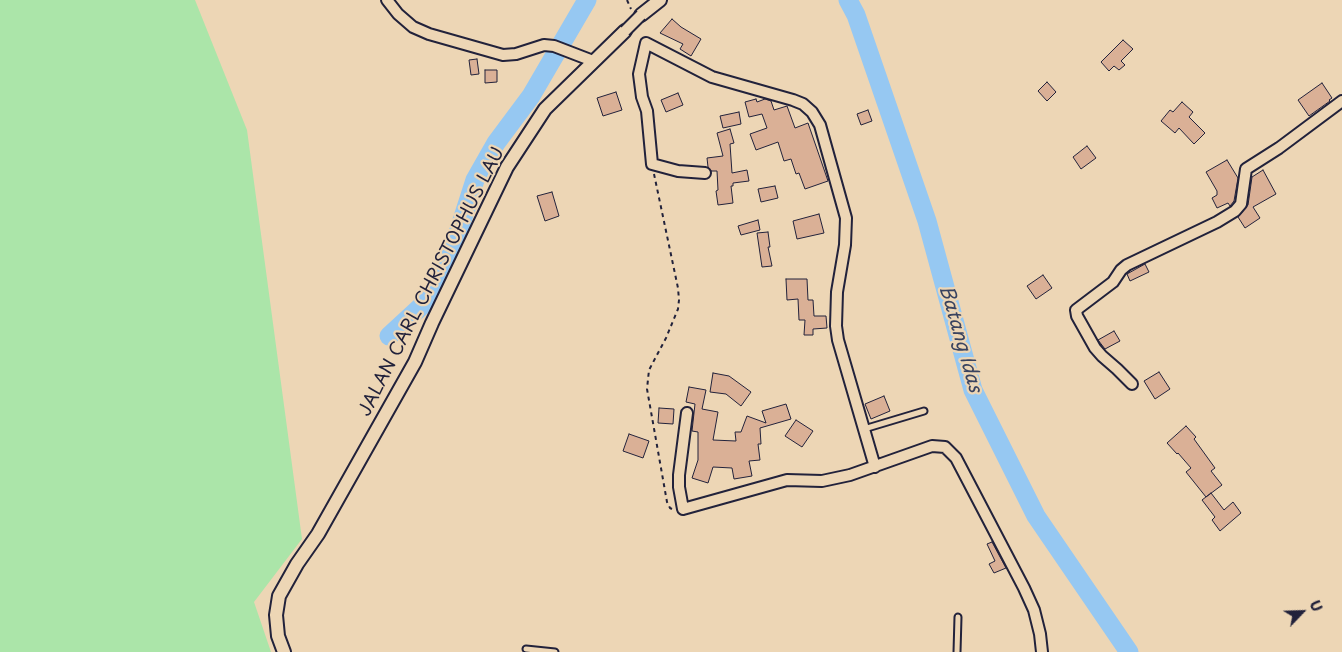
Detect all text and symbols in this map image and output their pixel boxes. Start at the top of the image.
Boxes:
street label: JALAN CARL CHRISTOPHUS LAU [355,144,509,420]
water label: Batang Idas [934,283,986,395]
north arrow [1277,587,1327,637]
text: U [1304,597,1328,615]

